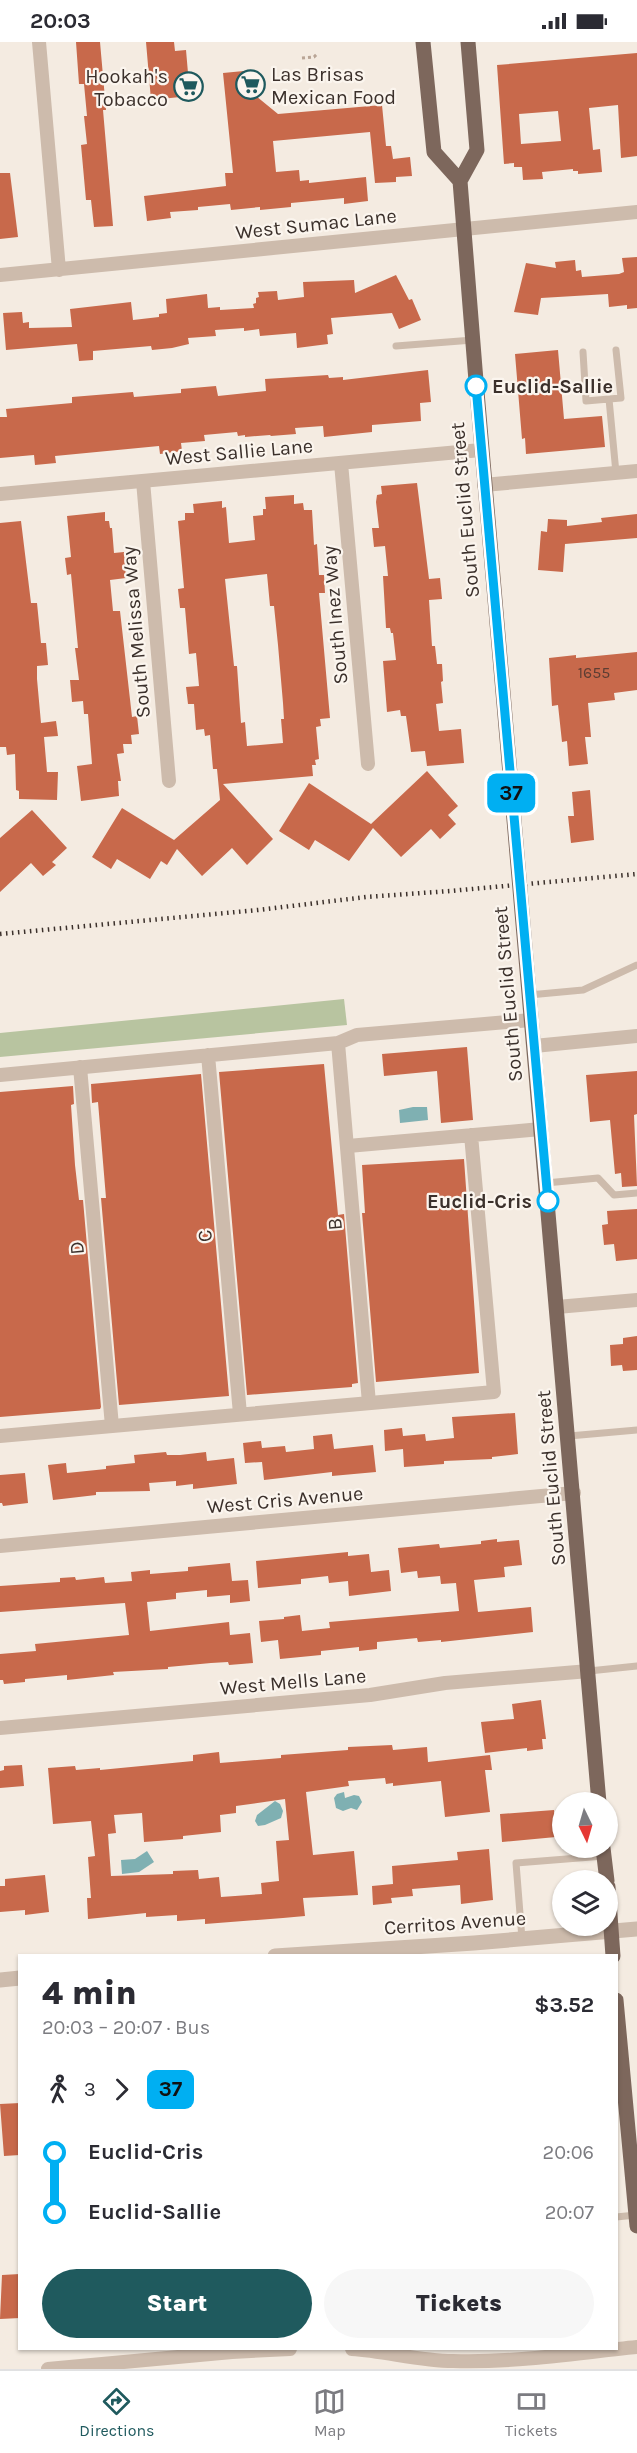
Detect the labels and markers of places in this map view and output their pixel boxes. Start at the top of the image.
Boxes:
place label: Las Brisas Mexican Food [271,63,396,109]
place label: Hookah's Tobacco [85,65,168,111]
supermarket icon: Las Brisas Mexican Food [234,69,266,101]
supermarket icon: Hookah's Tobacco [173,71,205,103]
marker: Euclid-Sallie [465,375,487,397]
place label: Euclid-Sallie [492,375,613,398]
place label: Euclid-Cris [427,1190,532,1213]
marker: Euclid-Cris [537,1190,559,1212]

